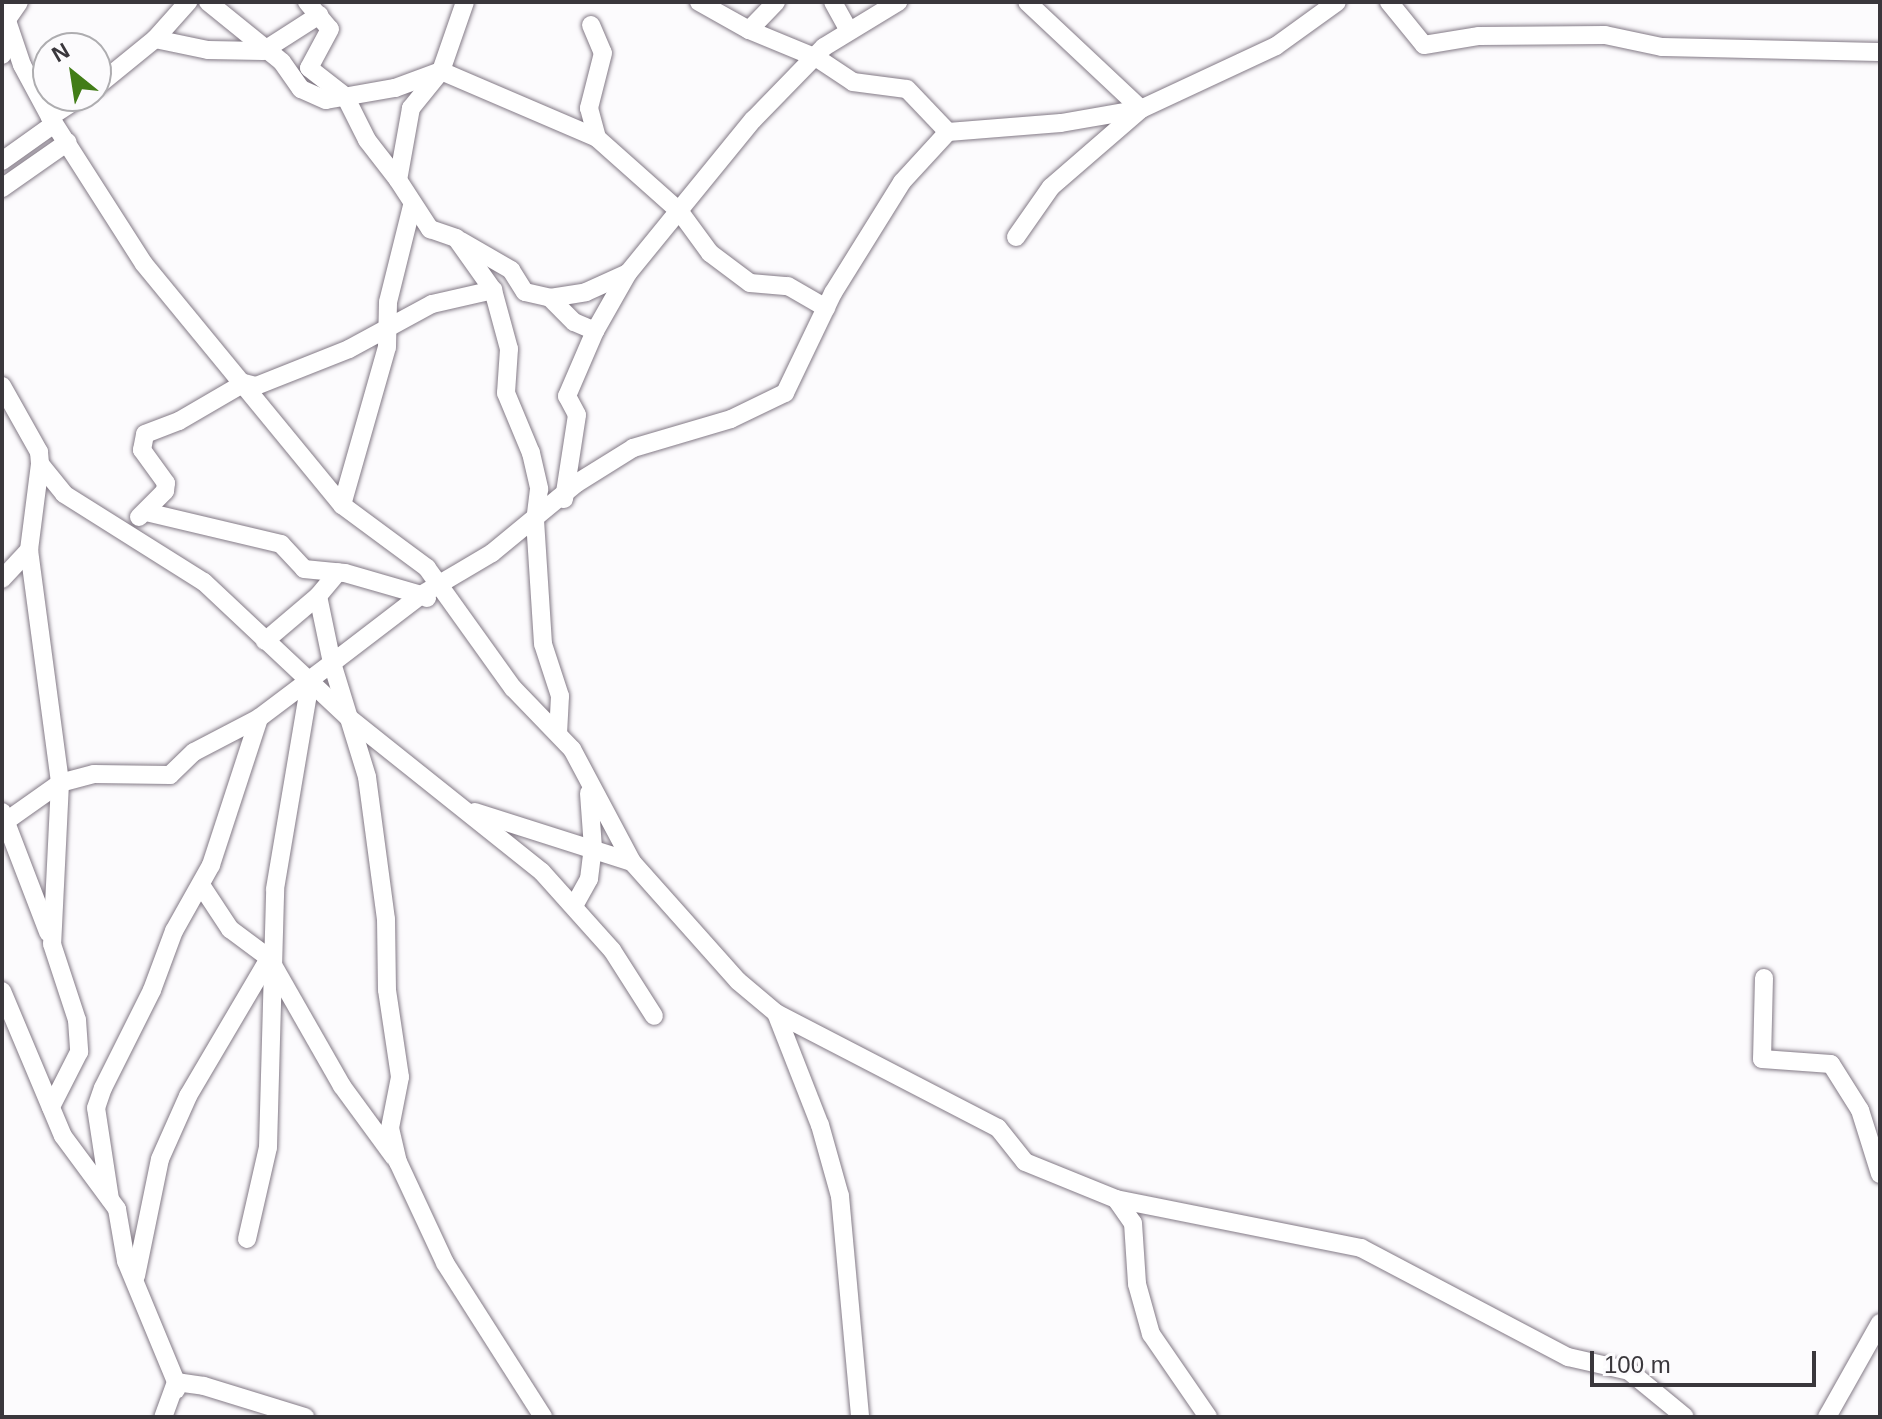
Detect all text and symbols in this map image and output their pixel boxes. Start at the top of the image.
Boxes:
north arrow [32,32,112,112]
text: N [48,38,74,67]
scale bar [1594,1335,1820,1385]
text: 100 m [1604,1351,1671,1378]

